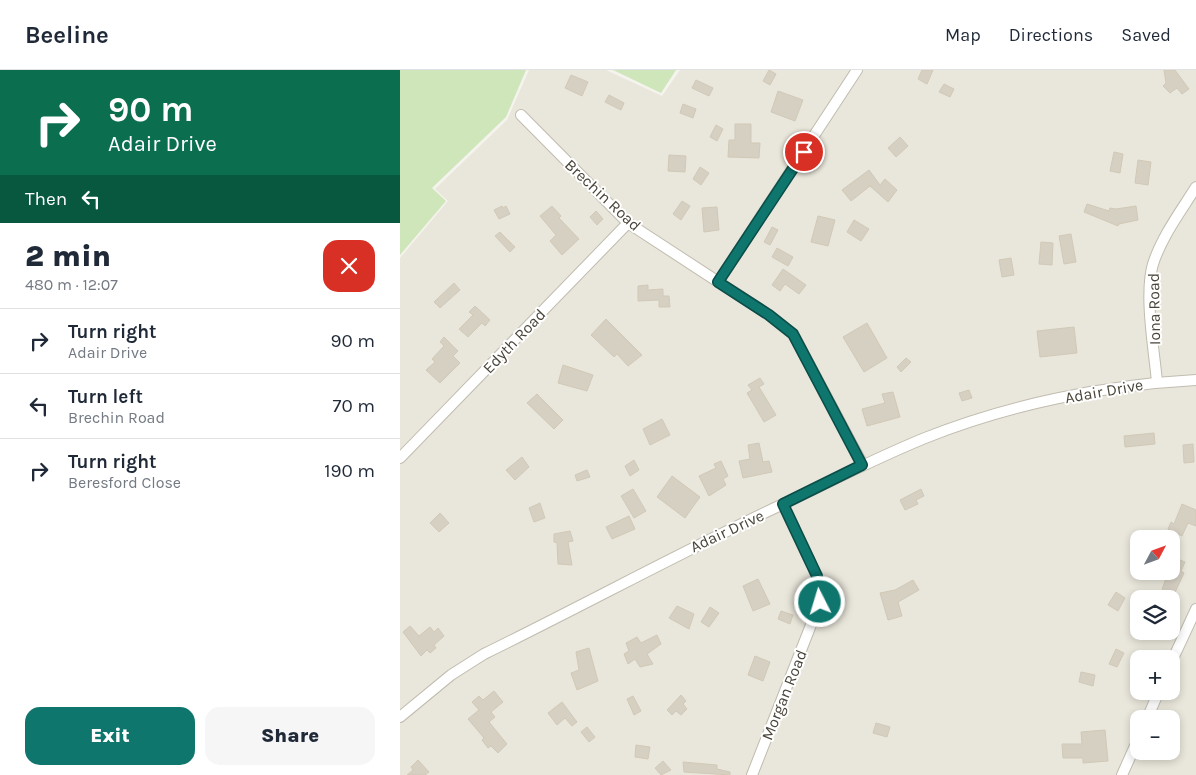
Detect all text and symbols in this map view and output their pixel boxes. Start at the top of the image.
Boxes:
text: Beeline [25,21,109,49]
text: Map [945,24,981,46]
text: Directions [1009,24,1093,46]
text: Saved [1121,24,1171,46]
text: 90 m [108,89,194,130]
icon: right [25,90,90,155]
text: Adair Drive [108,131,217,157]
pin [783,131,825,173]
icon: arrive [790,138,818,166]
street label: Brechin Road [561,155,645,235]
icon: left [77,185,105,213]
text: Then [25,188,67,210]
text: 2 min [25,238,111,274]
button: close [323,240,375,292]
street label: Iona Road [1144,273,1164,345]
text: 480 m · 12:07 [25,275,118,294]
street label: Edyth Road [479,305,549,377]
text: Turn right [68,321,157,343]
icon: right [25,327,53,355]
text: 90 m [330,330,375,352]
text: Adair Drive [68,343,147,362]
street label: Adair Drive [1063,375,1145,407]
text: Turn left [68,386,143,408]
icon: left [25,392,53,420]
text: 70 m [333,395,375,417]
text: Brechin Road [68,408,165,427]
text: Turn right [68,451,157,473]
icon: right [25,457,53,485]
text: 190 m [324,460,375,482]
text: Beresford Close [68,473,181,492]
street label: Adair Drive [687,506,767,556]
north arrow [1130,530,1180,580]
map controls [1130,530,1180,760]
position arrow [793,575,845,627]
button: layers [1130,590,1180,640]
street label: Morgan Road [757,647,811,743]
button: + [1130,650,1180,700]
button: Exit [25,707,195,765]
button: Share [205,707,375,765]
button: − [1130,710,1180,760]

